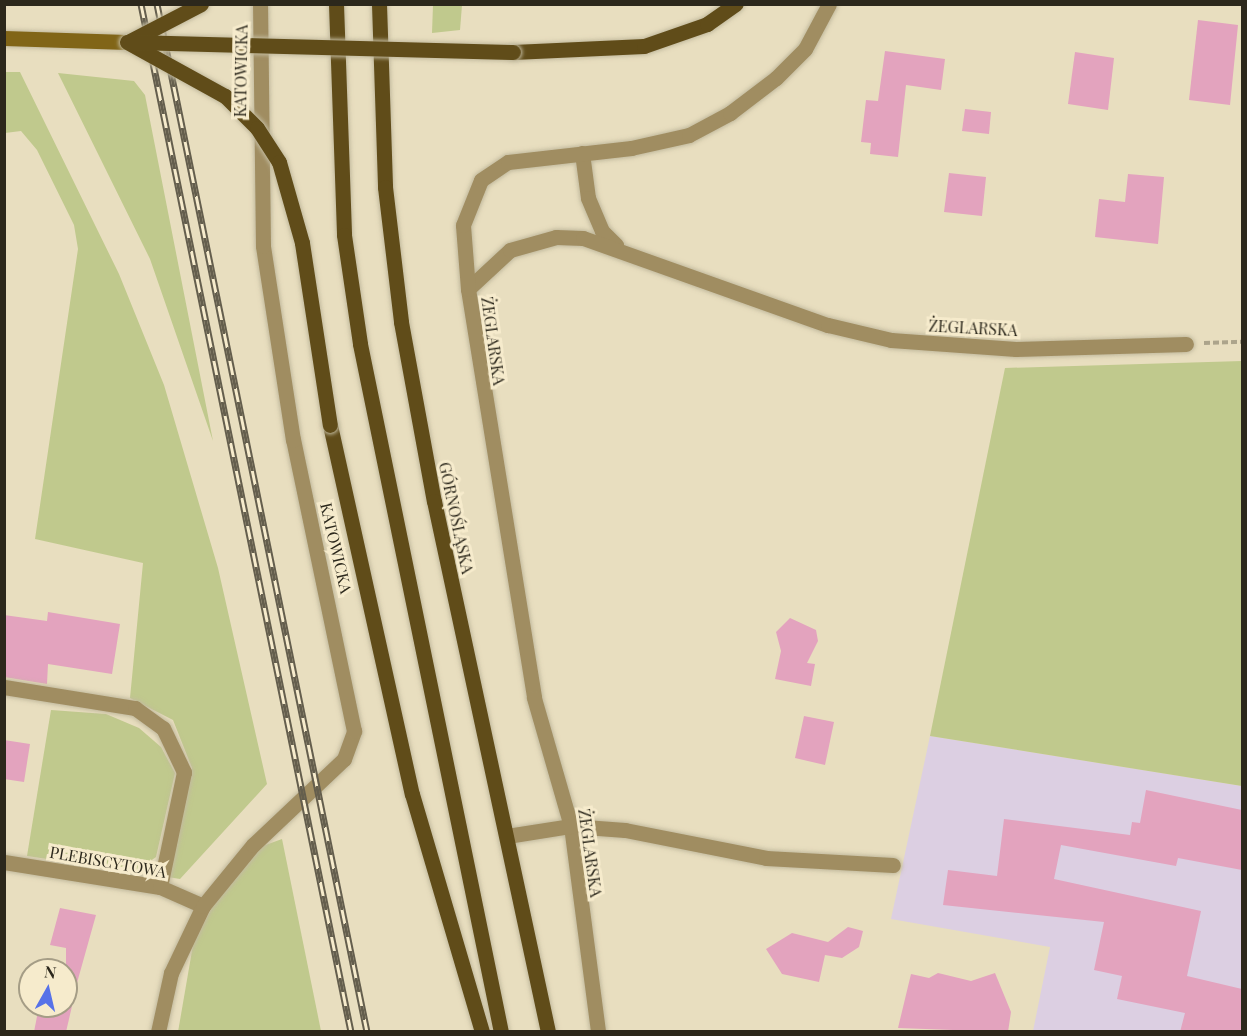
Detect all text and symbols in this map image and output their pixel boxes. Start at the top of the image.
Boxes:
street label: KATOWICKA [231,24,251,118]
street label: ŻEGLARSKA [477,295,509,387]
street label: ŻEGLARSKA [928,316,1018,340]
street label: GÓRNOŚLĄSKA [435,460,477,576]
street label: KATOWICKA [316,501,356,595]
street label: ŻEGLARSKA [574,807,606,899]
street label: PLEBISCYTOWA [48,842,168,882]
north arrow [18,958,78,1018]
text: N [43,960,57,983]

